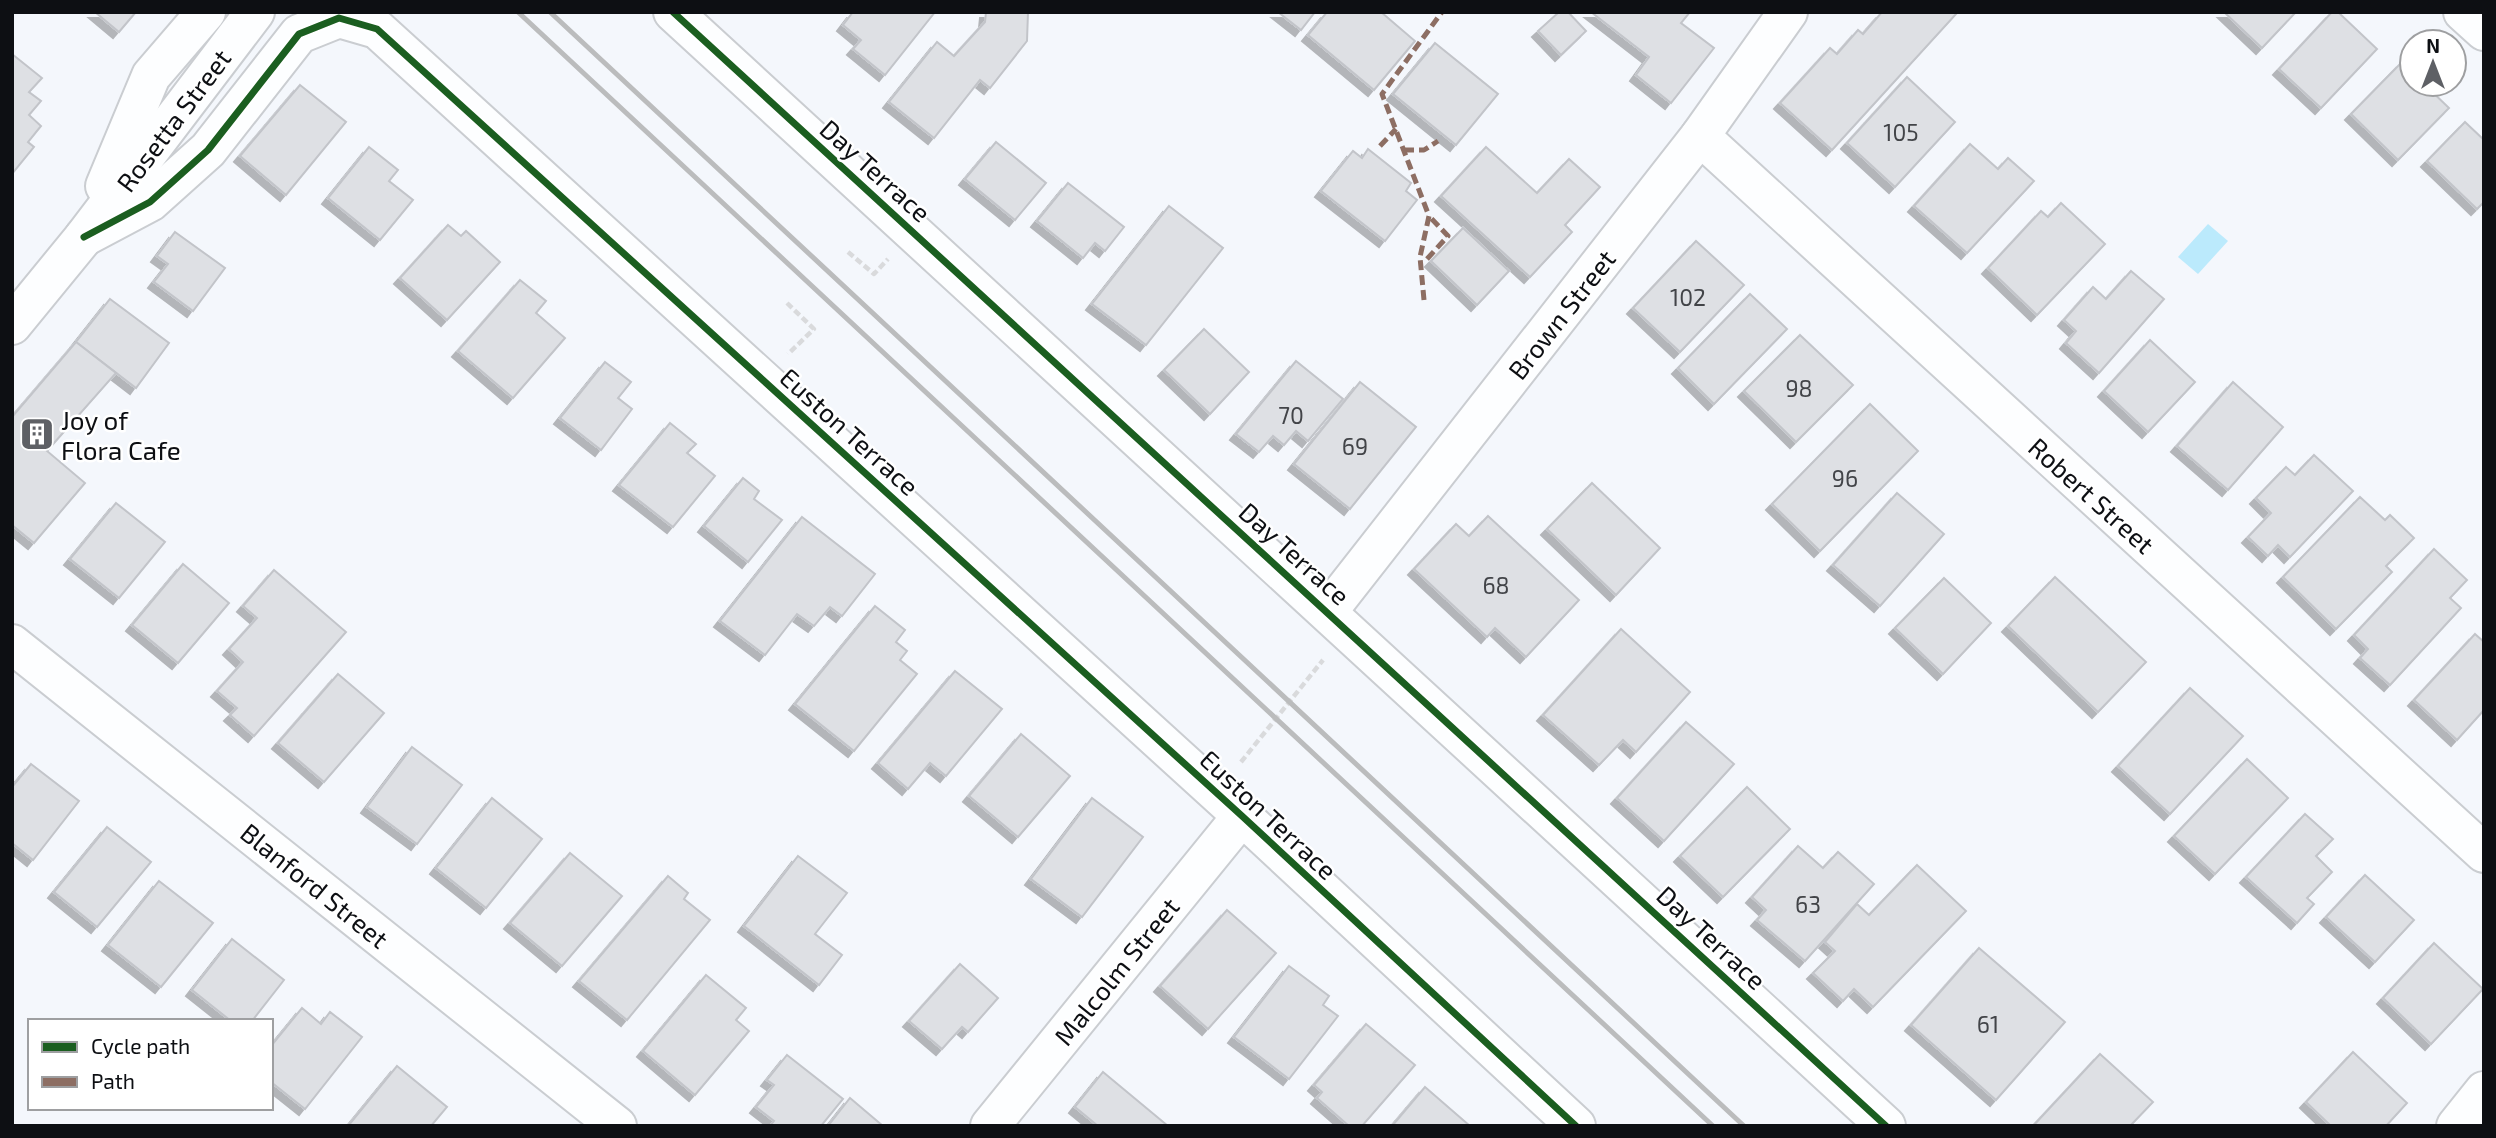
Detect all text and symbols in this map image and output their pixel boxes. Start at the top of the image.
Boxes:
north arrow [2398,28,2468,98]
text: N [2426,34,2440,57]
street label: Rosetta Street [109,43,237,197]
street label: Day Terrace [814,112,938,228]
house number: 105 [1883,118,1919,146]
street label: Brown Street [1501,243,1621,385]
house number: 102 [1670,283,1706,311]
street label: Euston Terrace [774,361,926,501]
house number: 98 [1785,374,1813,402]
house number: 70 [1278,401,1304,429]
place label: Joy of Flora Cafe [61,404,181,465]
building icon: Joy of Flora Cafe [18,415,56,453]
street label: Robert Street [2023,431,2161,559]
house number: 69 [1342,432,1368,460]
house number: 96 [1832,464,1858,492]
street label: Day Terrace [1233,495,1357,611]
house number: 68 [1482,571,1510,599]
street label: Euston Terrace [1194,743,1344,885]
street label: Blanford Street [235,816,395,954]
street label: Day Terrace [1651,879,1773,995]
house number: 63 [1795,890,1821,918]
street label: Malcolm Street [1047,891,1185,1051]
house number: 61 [1977,1010,1999,1038]
legend [28,1019,273,1110]
text: Cycle path [91,1033,190,1058]
text: Path [91,1068,135,1093]

